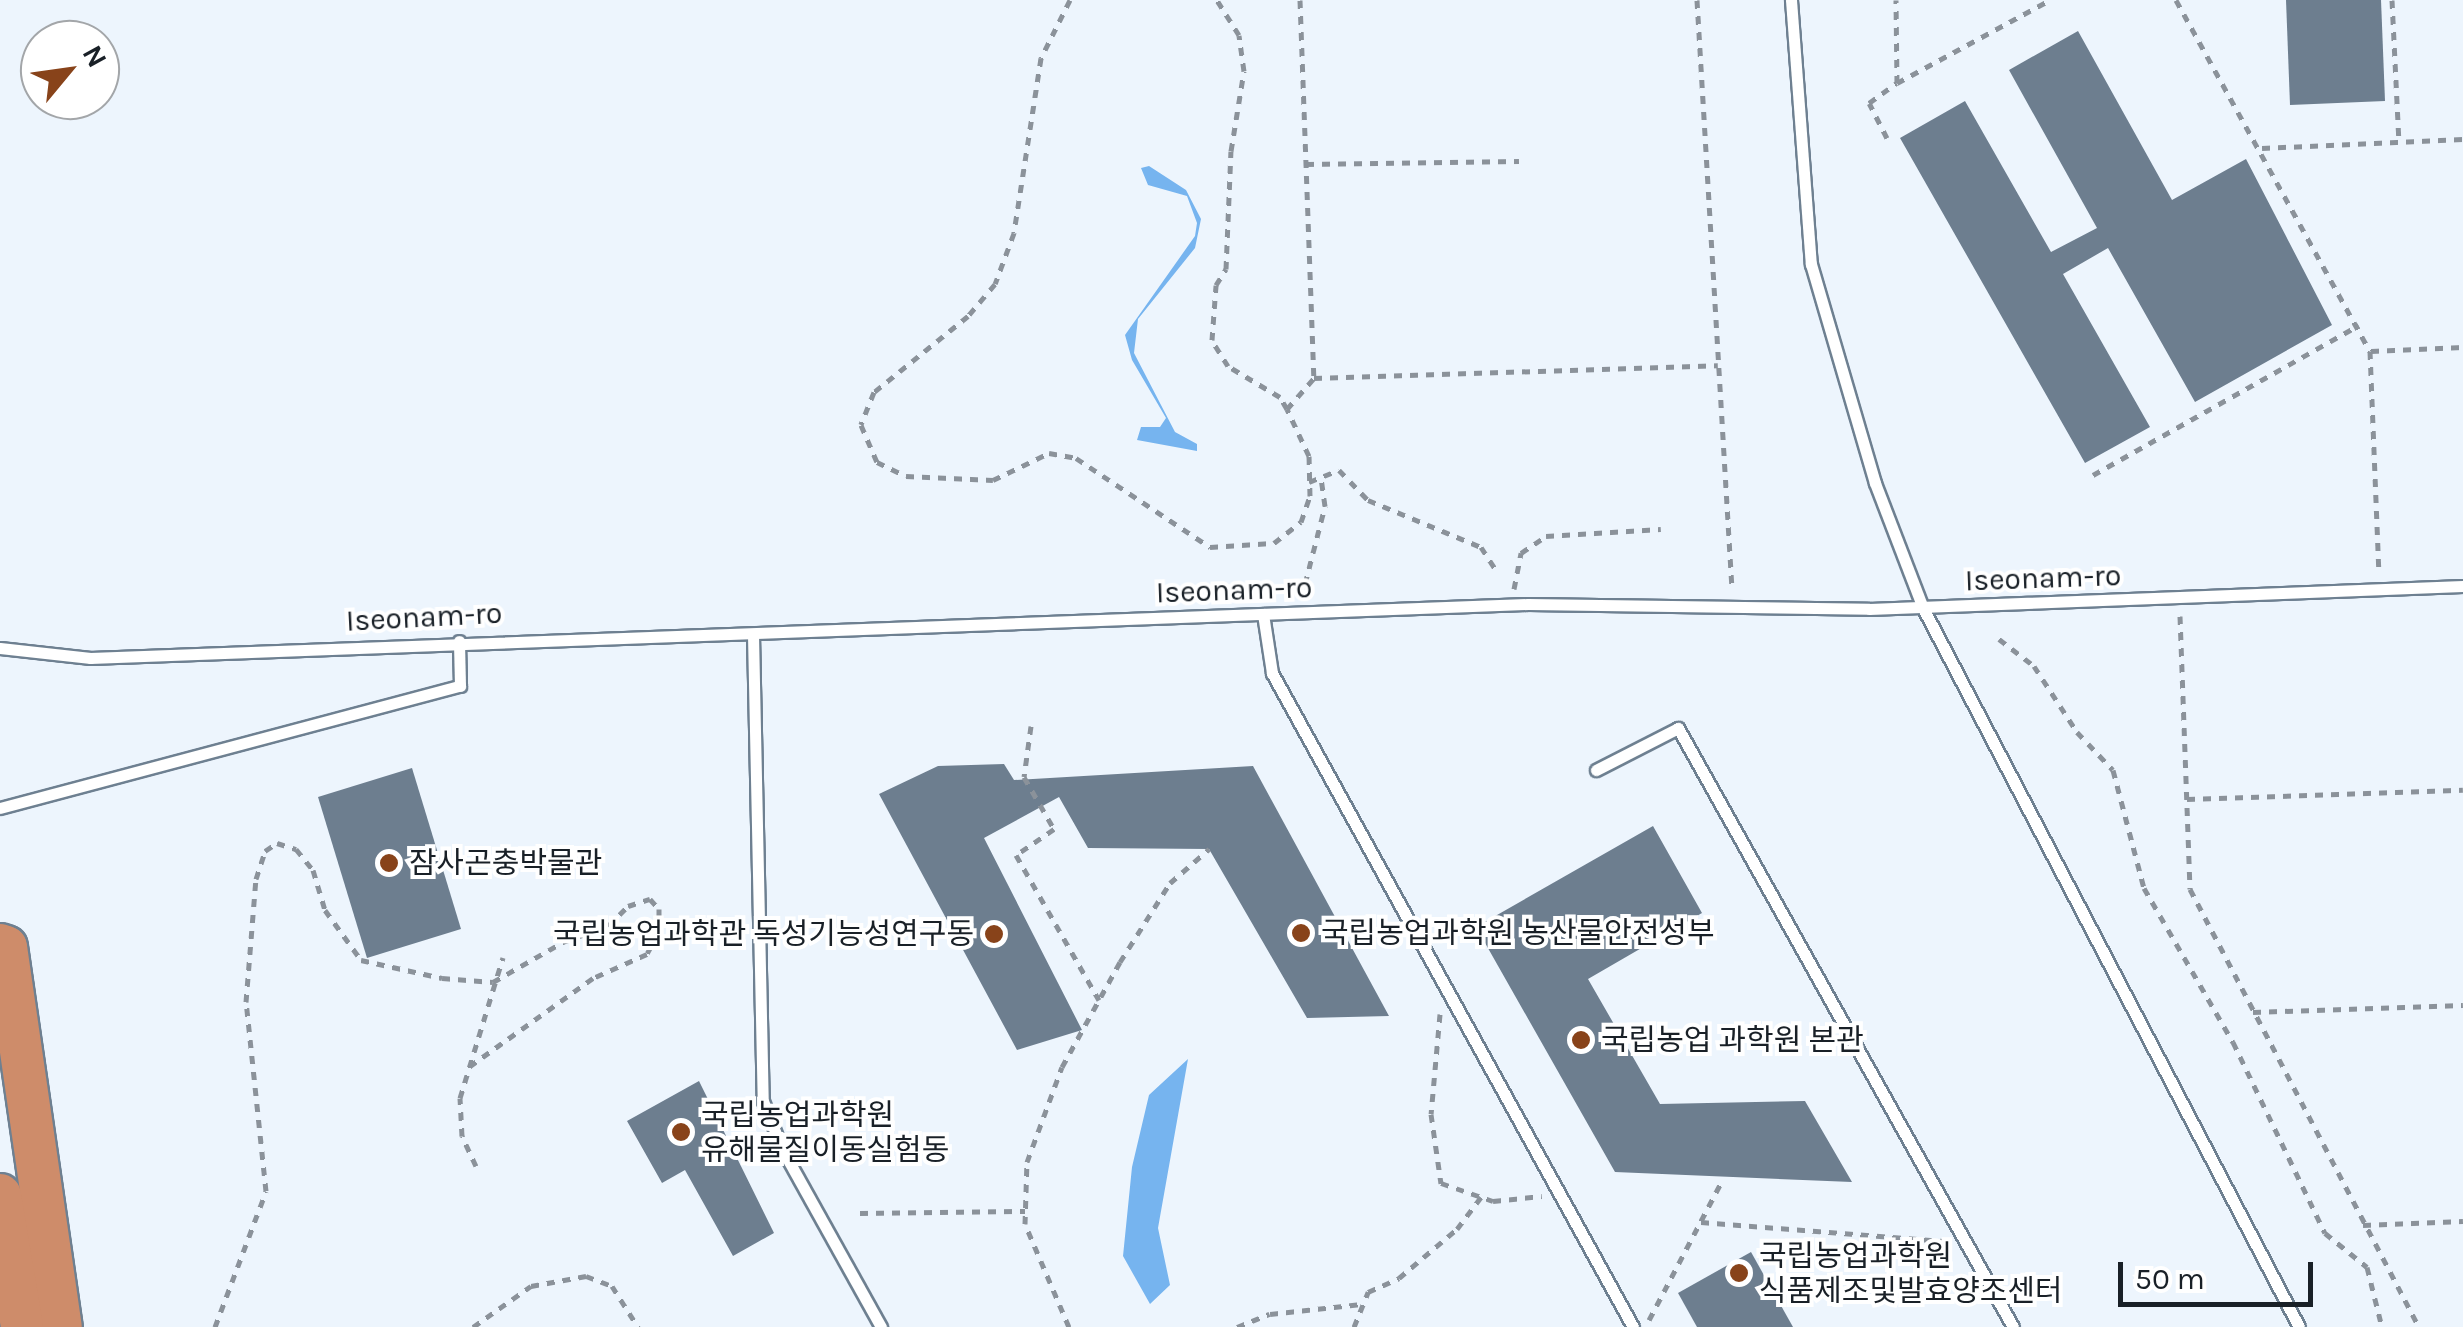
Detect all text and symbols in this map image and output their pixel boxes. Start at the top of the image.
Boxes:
north arrow [20,20,120,120]
text: N [76,39,114,73]
street label: Iseonam-ro [1964,557,2122,599]
street label: Iseonam-ro [1155,569,1313,611]
street label: Iseonam-ro [345,595,503,639]
place label: 잠사곤충박물관 [409,845,602,881]
marker: 잠사곤충박물관 [378,852,400,874]
place label: 국립농업과학원 농산물안전성부 [1321,915,1715,951]
place label: 국립농업과학관 독성기능성연구동 [553,916,974,952]
marker: 국립농업과학원 농산물안전성부 [1290,922,1312,944]
marker: 국립농업과학관 독성기능성연구동 [983,923,1005,945]
place label: 국립농업 과학원 본관 [1601,1022,1864,1058]
marker: 국립농업 과학원 본관 [1570,1029,1592,1051]
place label: 국립농업과학원 유해물질이동실험동 [701,1097,949,1168]
marker: 국립농업과학원 유해물질이동실험동 [670,1121,692,1143]
place label: 국립농업과학원 식품제조및발효양조센터 [1759,1238,2063,1308]
scale bar [2123,1242,2318,1304]
text: 50 m [2135,1261,2205,1297]
marker: 국립농업과학원 식품제조및발효양조센터 [1728,1262,1750,1284]

